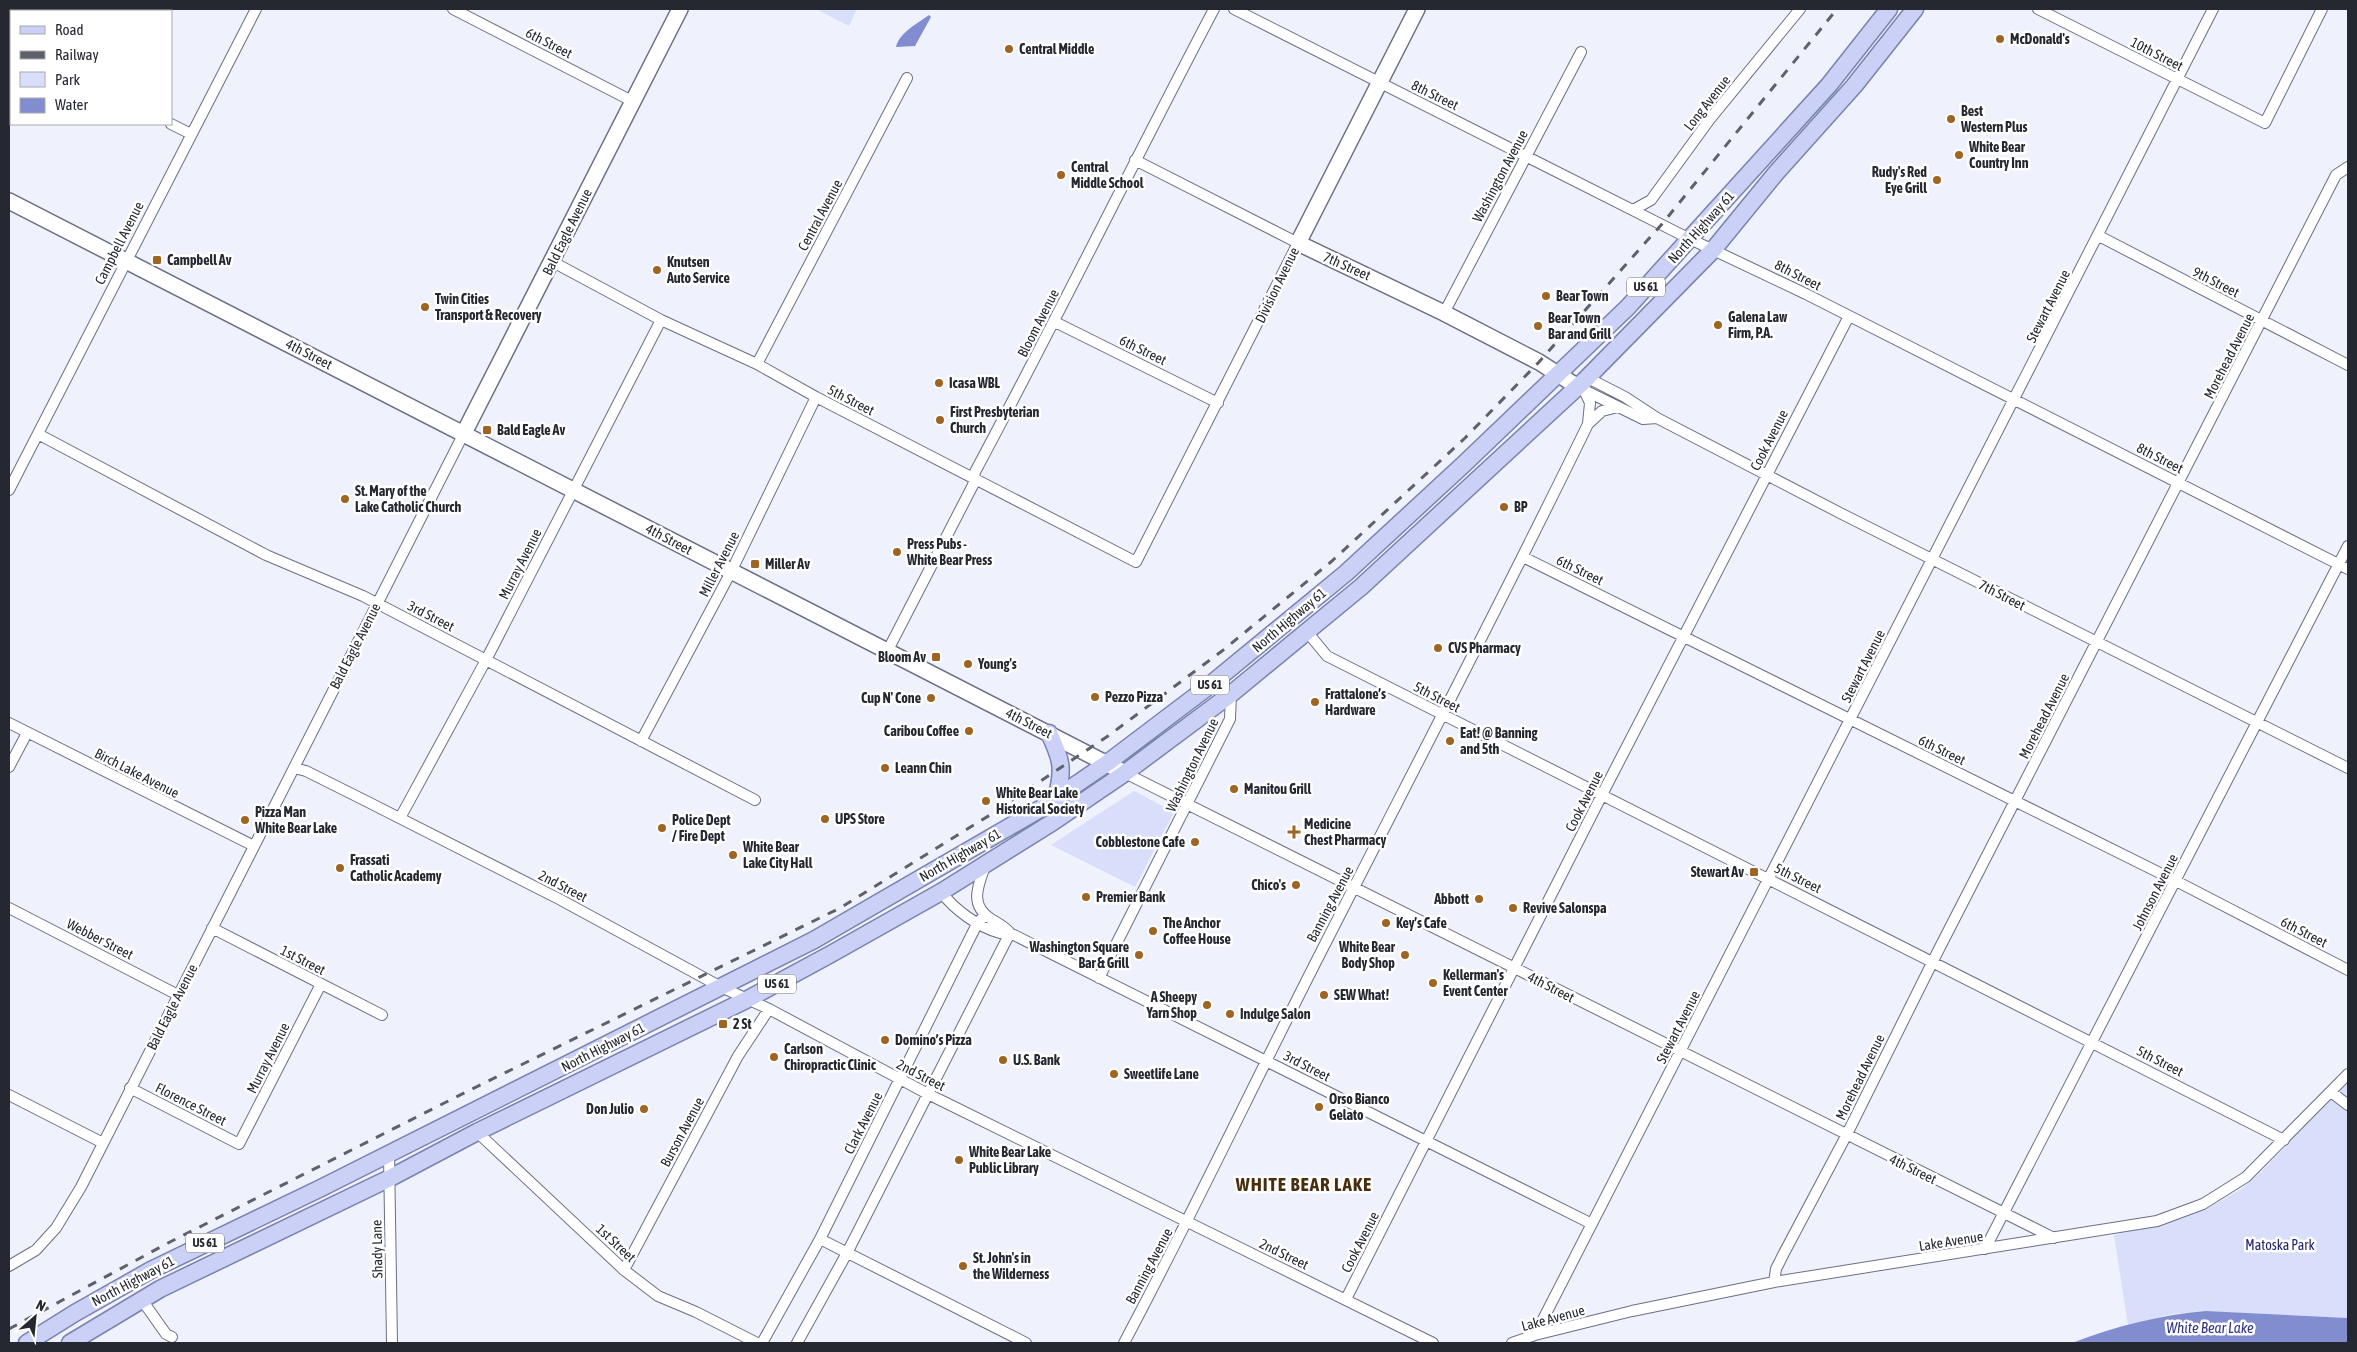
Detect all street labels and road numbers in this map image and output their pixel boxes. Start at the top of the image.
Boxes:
street label: 6th Street [523,25,575,61]
street label: 10th Street [2128,34,2186,74]
street label: Long Avenue [1681,72,1733,134]
street label: 8th Street [1409,77,1461,113]
street label: Washington Avenue [1469,127,1531,225]
street label: Central Avenue [795,177,845,253]
street label: Bald Eagle Avenue [539,186,595,278]
street label: North Highway 61 [1665,188,1737,266]
street label: Campbell Avenue [91,199,147,287]
street label: Division Avenue [1252,245,1302,325]
street label: 7th Street [1321,249,1373,283]
street label: 8th Street [1772,257,1824,293]
street label: 9th Street [2190,264,2242,300]
street label: Stewart Avenue [2023,267,2073,345]
road number: US 61 [1627,278,1665,296]
street label: Bloom Avenue [1014,286,1062,360]
street label: Morehead Avenue [2201,311,2257,401]
street label: 6th Street [1117,332,1169,368]
street label: 4th Street [283,336,335,372]
street label: 5th Street [825,382,877,418]
street label: Cook Avenue [1747,407,1791,473]
street label: 8th Street [2134,440,2186,476]
street label: 4th Street [643,520,695,558]
street label: Murray Avenue [495,526,545,602]
street label: Miller Avenue [696,529,742,599]
street label: 6th Street [1554,552,1606,588]
street label: 7th Street [1976,577,2028,613]
street label: North Highway 61 [1249,585,1329,655]
street label: 3rd Street [405,598,457,634]
street label: Bald Eagle Avenue [326,600,384,692]
street label: Stewart Avenue [1838,627,1888,705]
street label: Morehead Avenue [2016,671,2072,761]
road number: US 61 [1191,676,1229,694]
street label: 5th Street [1411,679,1463,715]
street label: 4th Street [1003,705,1055,741]
street label: Washington Avenue [1162,716,1222,814]
street label: 6th Street [1916,732,1968,768]
street label: Birch Lake Avenue [92,745,182,801]
street label: Cook Avenue [1562,768,1606,834]
street label: North Highway 61 [916,825,1004,885]
street label: Johnson Avenue [2129,851,2181,933]
street label: 5th Street [1772,860,1824,896]
street label: Banning Avenue [1303,863,1357,945]
street label: 2nd Street [536,867,590,905]
street label: 6th Street [2278,914,2330,950]
street label: Webber Street [64,915,136,963]
street label: 1st Street [278,942,328,978]
street label: Bald Eagle Avenue [143,961,201,1053]
street label: 4th Street [1525,969,1577,1005]
road number: US 61 [758,974,796,994]
street label: Stewart Avenue [1653,988,1703,1066]
street label: North Highway 61 [559,1019,647,1075]
street label: Murray Avenue [243,1020,293,1096]
street label: Morehead Avenue [1832,1032,1888,1122]
street label: 5th Street [2134,1043,2186,1079]
street label: 3rd Street [1281,1048,1333,1084]
street label: 2nd Street [894,1056,948,1094]
street label: Florence Street [153,1079,229,1129]
street label: Clark Avenue [841,1089,885,1157]
street label: Burson Avenue [657,1094,707,1170]
street label: 4th Street [1887,1151,1939,1187]
street label: Cook Avenue [1338,1209,1382,1275]
street label: Shady Lane [368,1220,386,1278]
street label: 1st Street [593,1221,639,1265]
street label: Banning Avenue [1122,1225,1176,1307]
street label: Lake Avenue [1918,1228,1984,1254]
road number: US 61 [186,1234,224,1252]
street label: 2nd Street [1257,1235,1311,1273]
street label: North Highway 61 [89,1253,177,1309]
street label: Lake Avenue [1520,1302,1586,1334]

